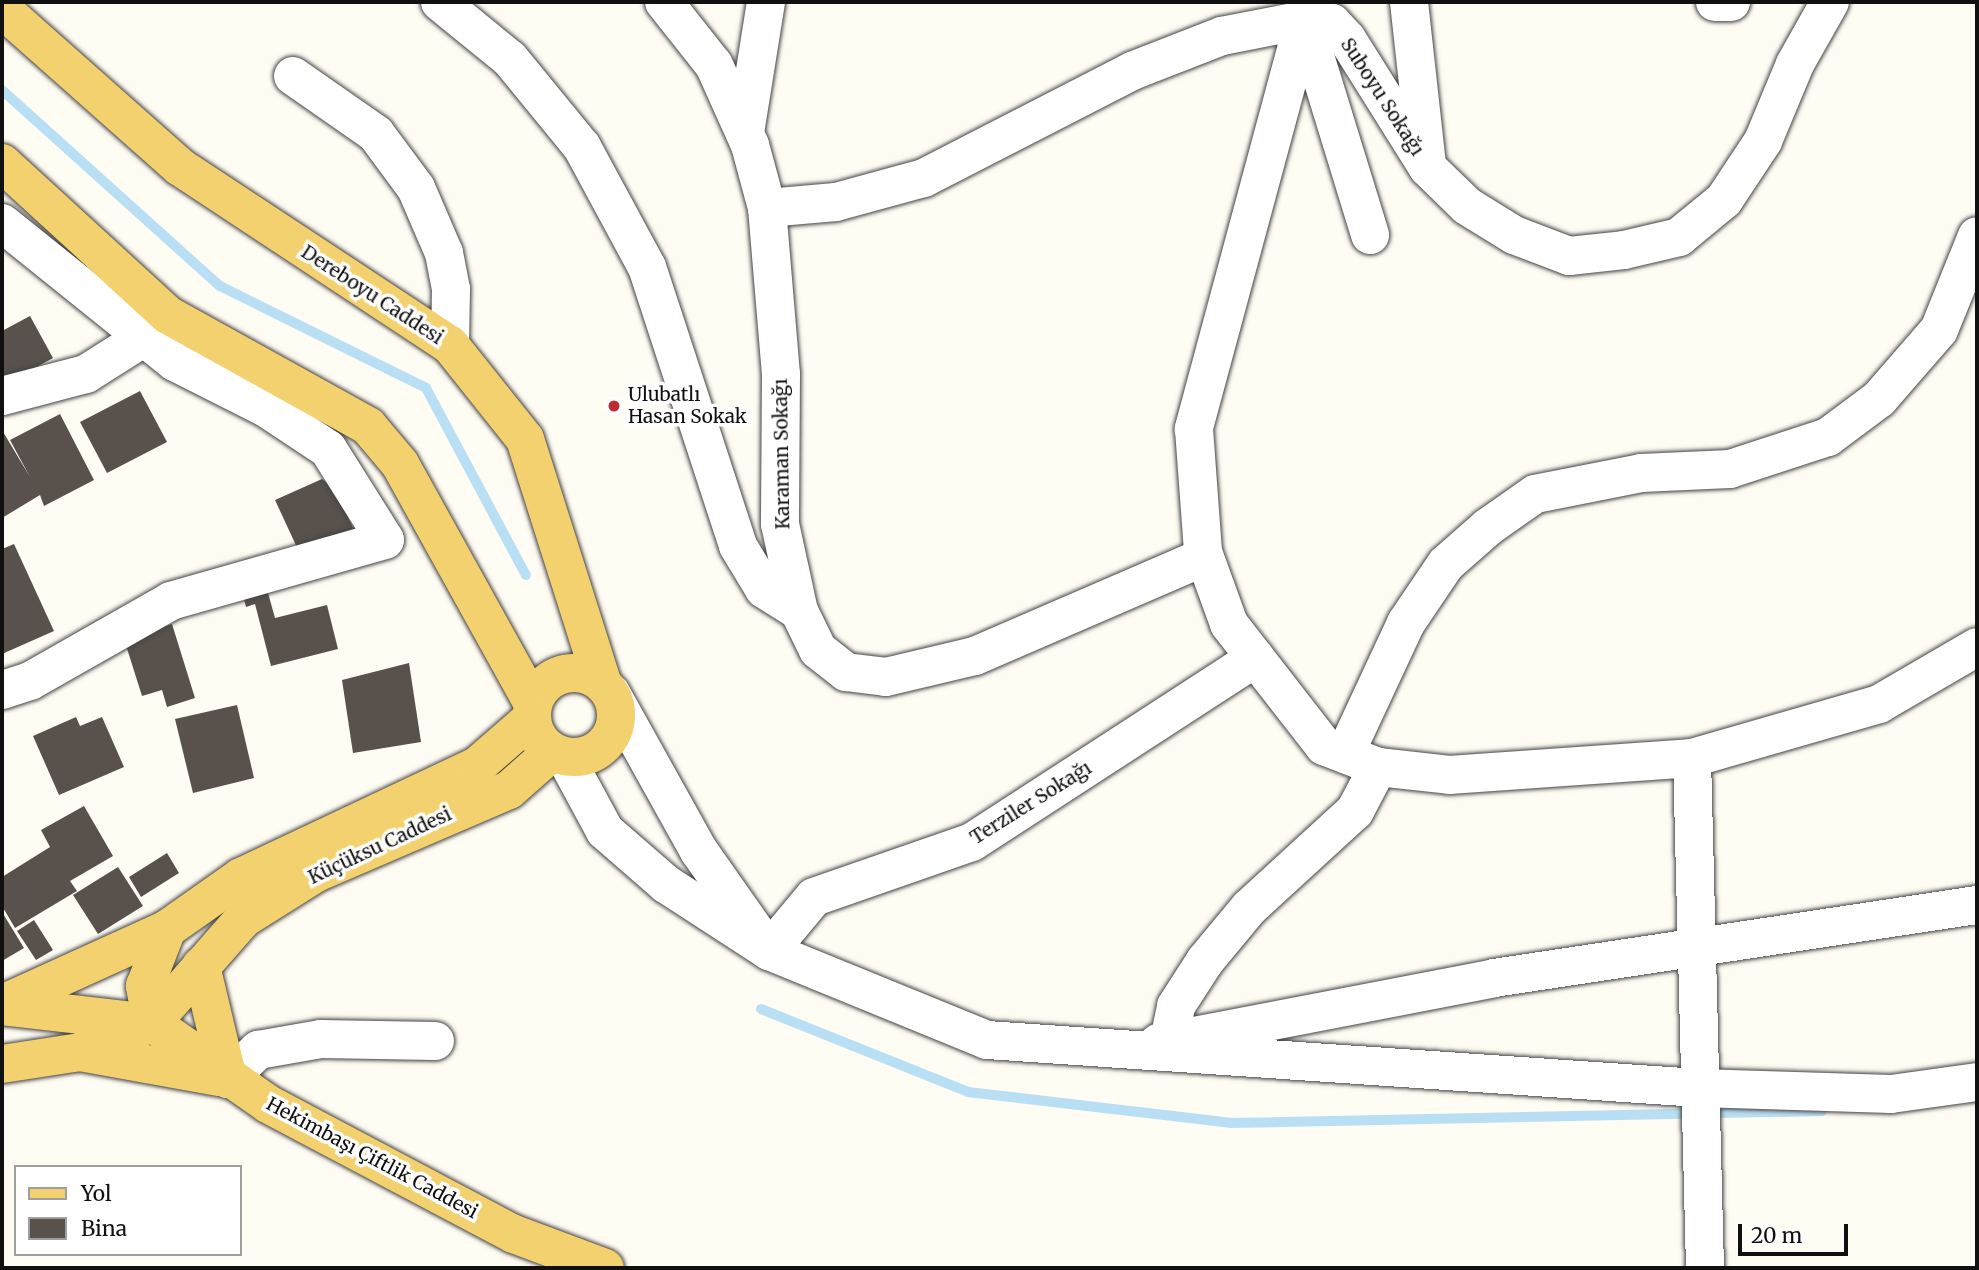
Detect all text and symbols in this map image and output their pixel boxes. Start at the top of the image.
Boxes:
street label: Suboyu Sokağı [1336,34,1428,160]
street label: Dereboyu Caddesi [297,241,447,349]
street label: Karaman Sokağı [769,378,795,530]
place label: Ulubatlı Hasan Sokak [628,384,747,428]
marker: Ulubatlı Hasan Sokak [606,398,622,414]
street label: Terziler Sokağı [966,757,1096,849]
street label: Küçüksu Caddesi [305,803,455,889]
street label: Hekimbaşı Çiftlik Caddesi [262,1092,482,1224]
legend [14,1165,242,1256]
text: Yol [81,1180,111,1207]
scale bar [1741,1210,1851,1254]
text: Bina [81,1215,127,1242]
text: 20 m [1751,1222,1802,1249]

